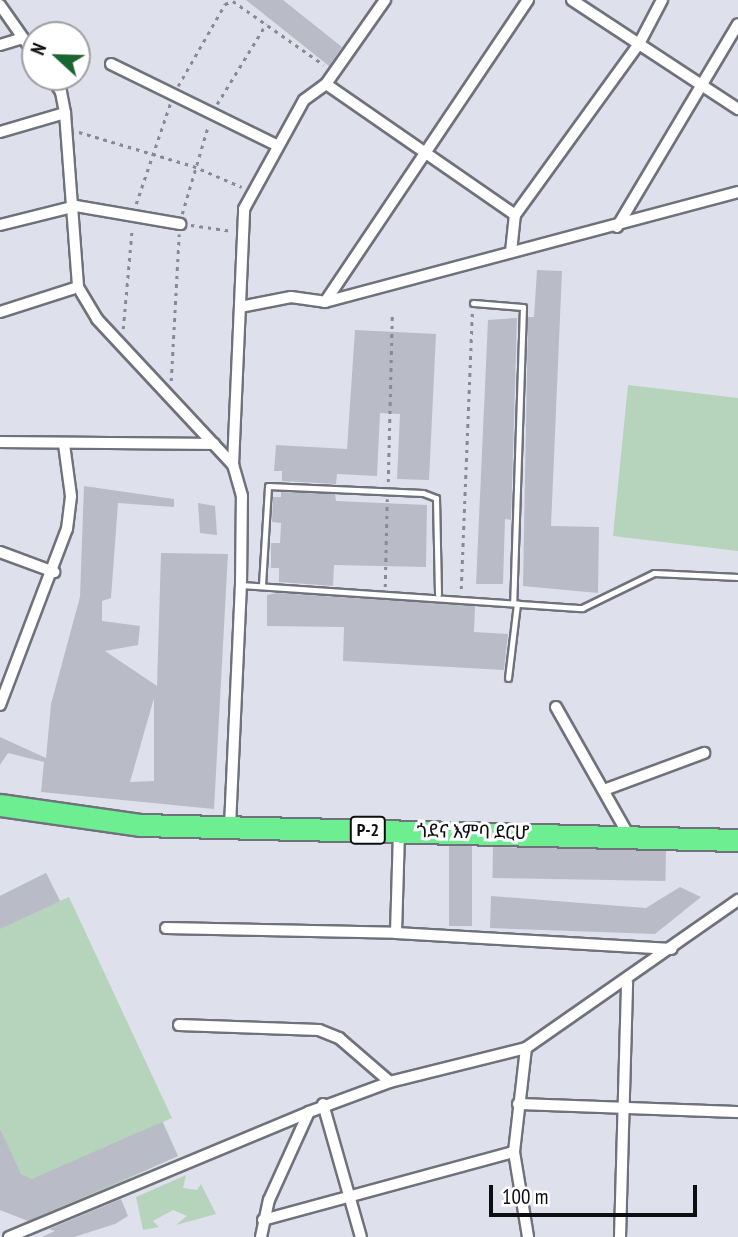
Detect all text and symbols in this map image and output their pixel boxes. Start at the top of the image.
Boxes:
north arrow [21,21,91,91]
text: N [25,40,51,58]
road number: P-2 [349,816,387,844]
street label: ጎደና እምባ ደርሆ [416,820,530,844]
scale bar [493,1170,701,1214]
text: 100 m [502,1183,548,1210]

